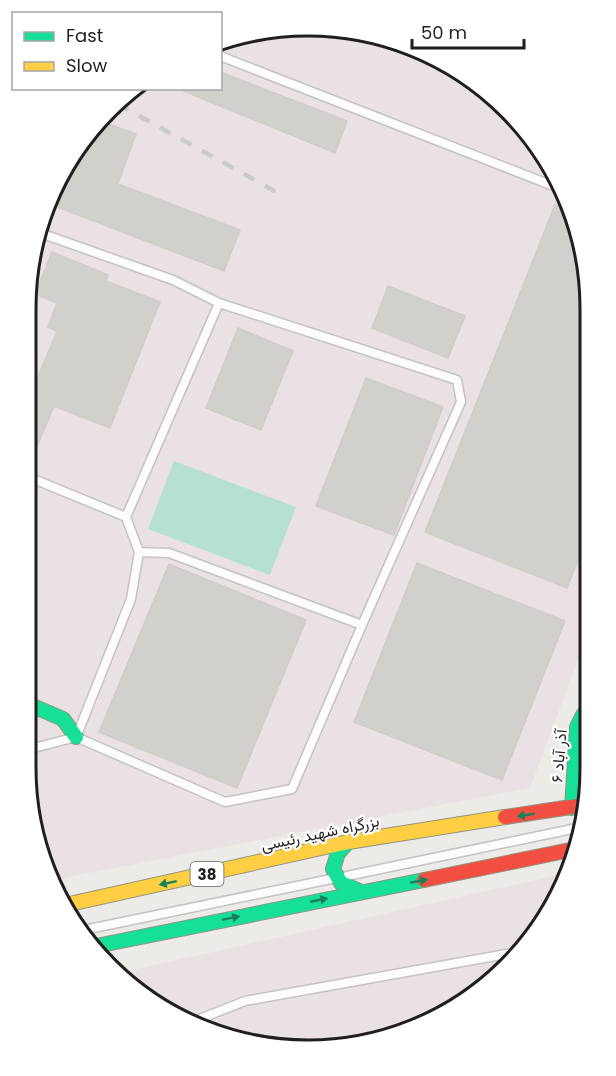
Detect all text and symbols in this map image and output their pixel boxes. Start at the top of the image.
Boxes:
legend [12,12,222,90]
scale bar [412,12,524,50]
text: 50 m [421,20,467,45]
text: Fast [66,23,103,48]
text: Slow [66,53,108,78]
street label: آذر آباد ۶ [545,727,573,784]
street label: بزرگراه شهید رئیسی [259,809,381,857]
one-way arrow [517,811,536,820]
road number: 38 [190,862,224,886]
one-way arrow [410,876,429,885]
one-way arrow [159,878,177,888]
one-way arrow [310,895,329,904]
one-way arrow [222,913,240,923]

